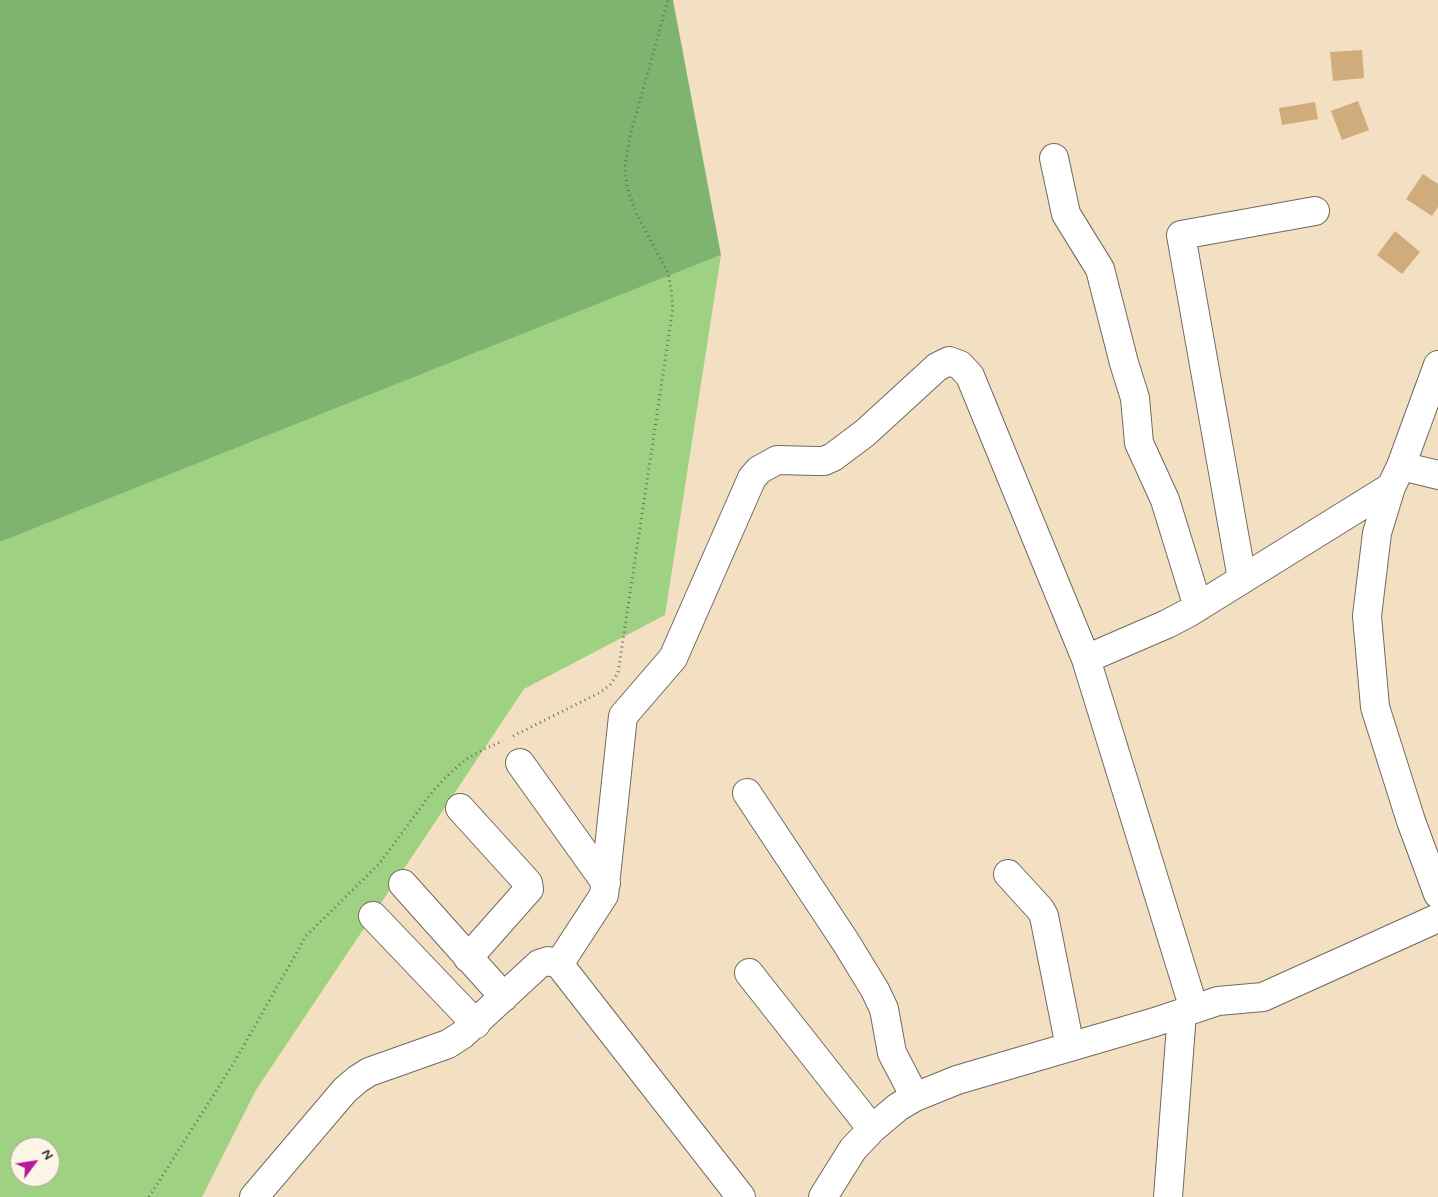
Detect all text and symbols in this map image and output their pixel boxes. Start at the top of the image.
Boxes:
north arrow [10,1137,60,1187]
text: N [37,1146,57,1163]

